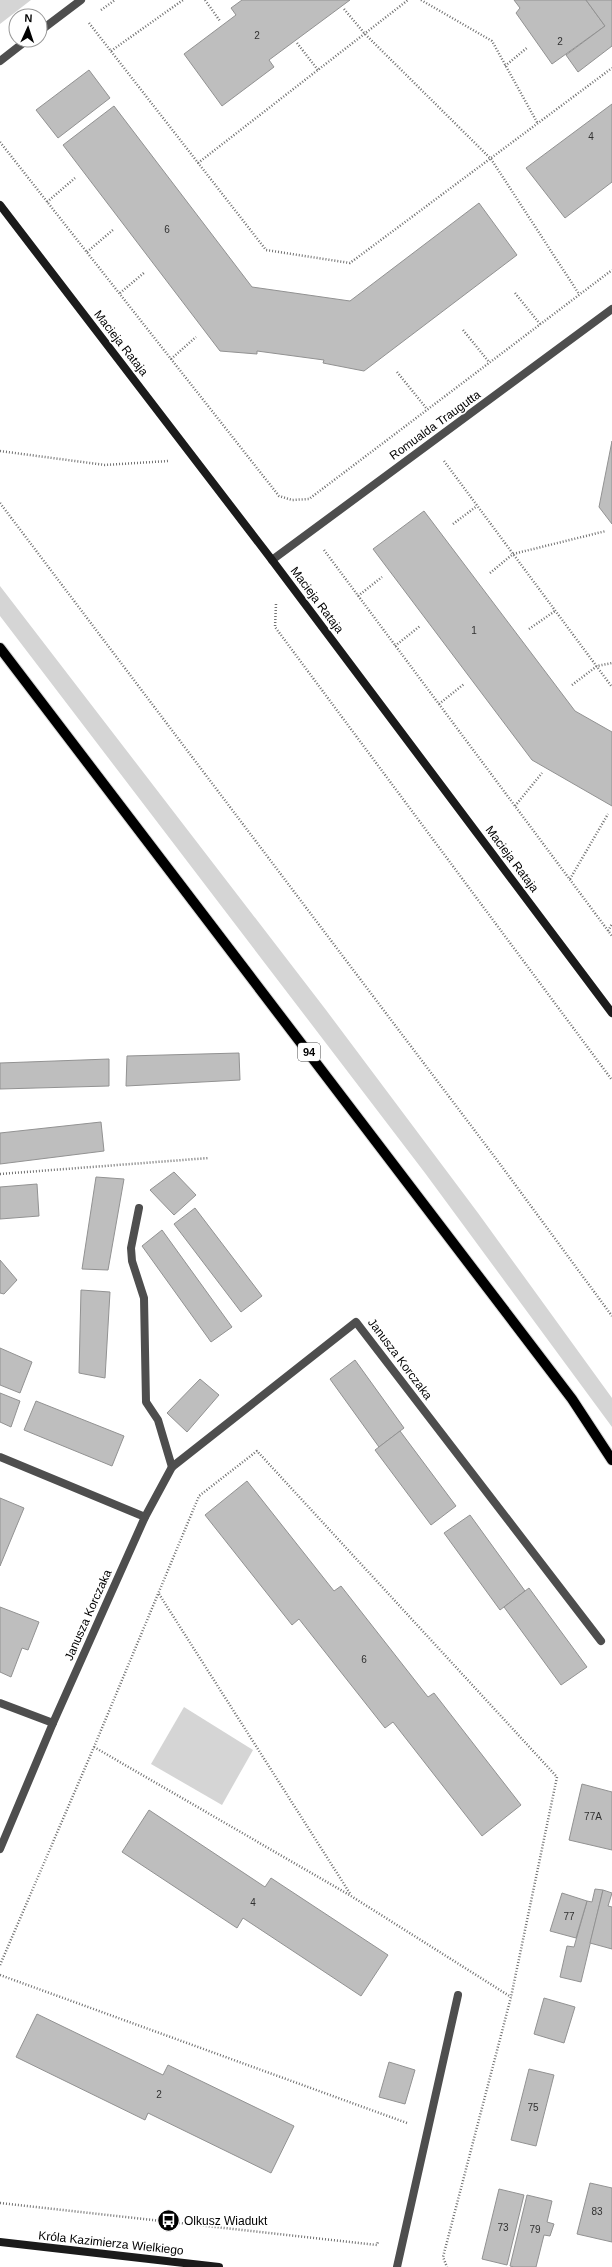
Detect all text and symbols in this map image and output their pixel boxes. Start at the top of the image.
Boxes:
north arrow [8,8,48,48]
text: N [24,12,33,24]
house number: 2 [254,30,260,41]
house number: 2 [557,36,563,47]
house number: 4 [588,131,594,142]
house number: 6 [164,224,170,235]
street label: Macieja Rataja [91,307,151,379]
street label: Romualda Traugutta [387,387,483,463]
street label: Macieja Rataja [288,564,347,636]
house number: 1 [471,625,477,636]
street label: Macieja Rataja [483,823,542,895]
road number: 94 [298,1043,320,1061]
street label: Janusza Korczaka [365,1316,435,1403]
street label: Janusza Korczaka [62,1567,114,1663]
house number: 6 [361,1654,367,1665]
house number: 77A [584,1811,602,1822]
house number: 4 [250,1897,256,1908]
house number: 77 [563,1911,575,1922]
house number: 2 [156,2089,162,2100]
house number: 75 [527,2102,539,2113]
house number: 83 [591,2206,603,2217]
bus stop icon: Olkusz Wiadukt [155,2208,181,2234]
place label: Olkusz Wiadukt [184,2214,268,2228]
house number: 73 [497,2222,509,2233]
house number: 79 [529,2224,541,2235]
street label: Króla Kazimierza Wielkiego [38,2228,185,2258]

